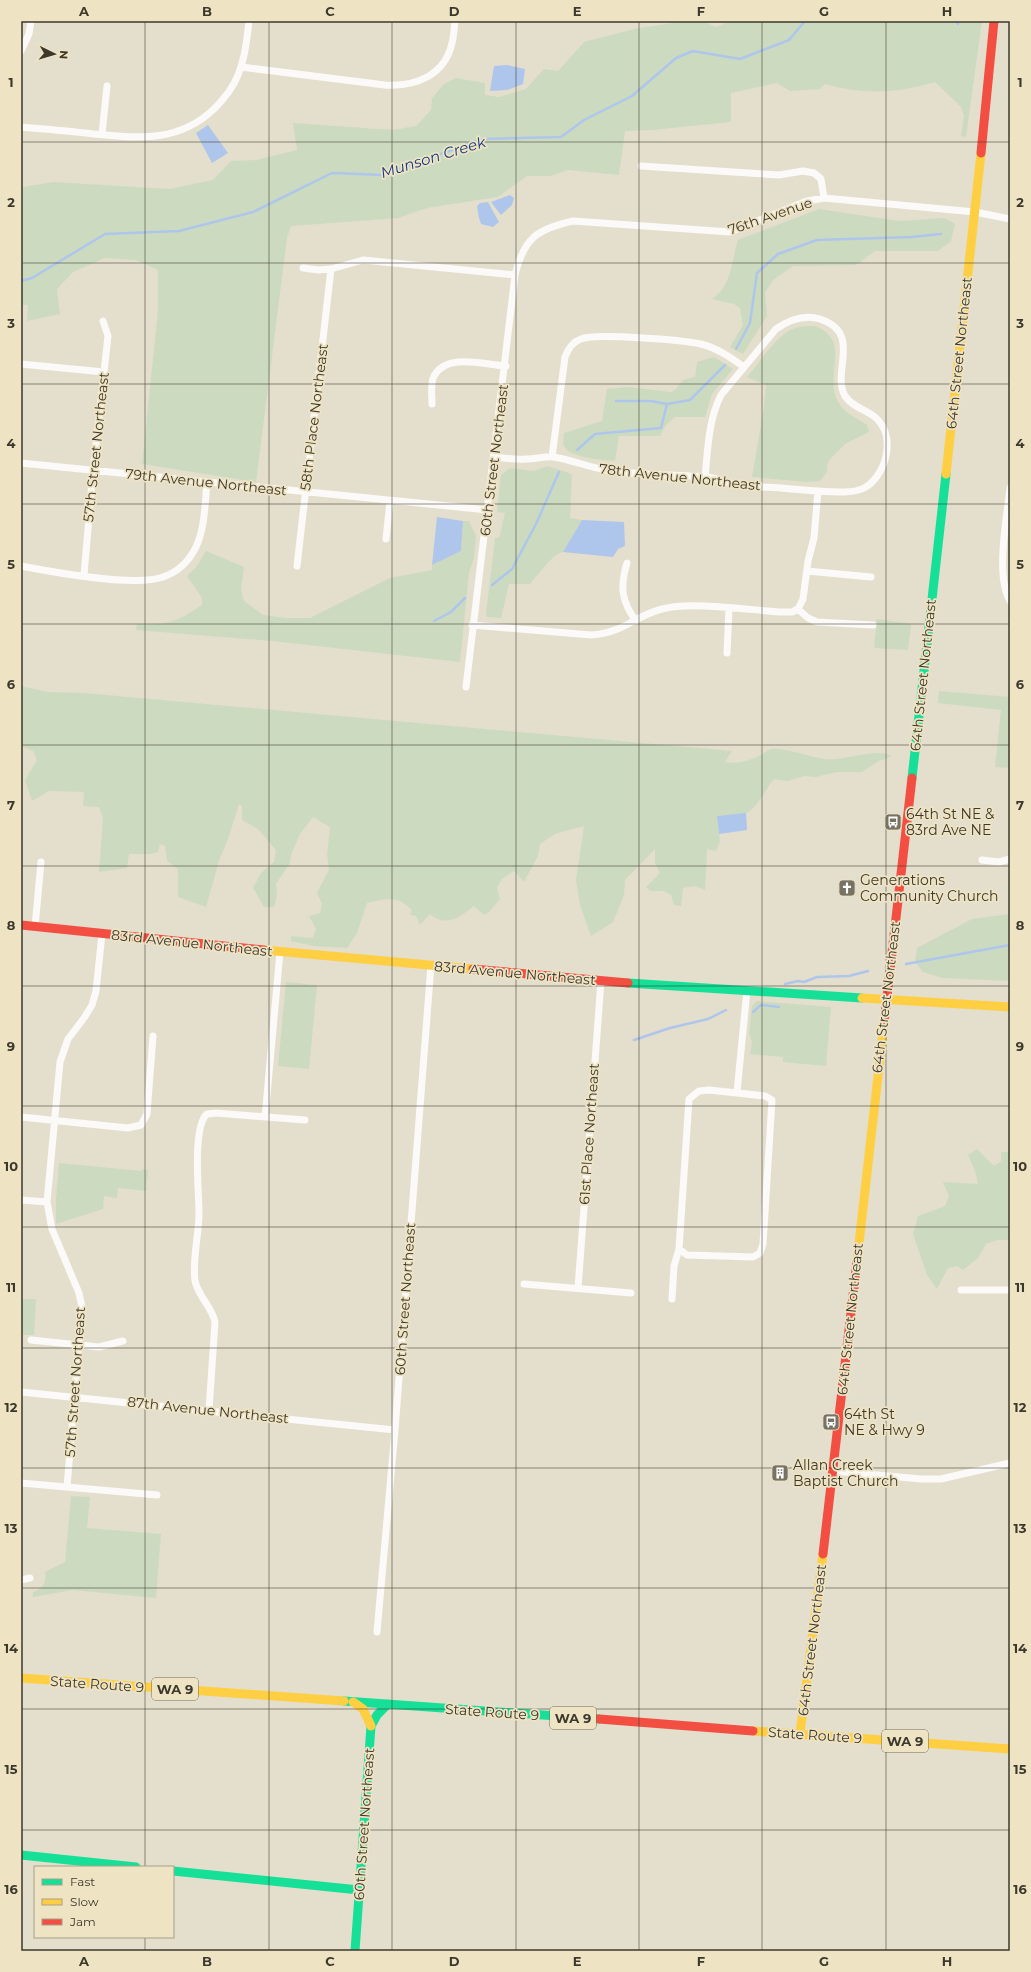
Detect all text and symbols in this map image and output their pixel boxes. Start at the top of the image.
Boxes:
text: A [78,3,90,19]
text: B [202,3,212,19]
text: C [325,3,335,19]
text: D [449,3,460,19]
text: E [573,3,582,19]
text: F [697,3,705,19]
text: G [819,3,829,19]
text: H [942,3,952,19]
north arrow [34,34,74,74]
text: N [57,50,71,60]
text: 1 [8,74,14,90]
text: 1 [1017,74,1023,90]
water label: Munson Creek [378,132,489,182]
street label: 76th Avenue [725,193,815,239]
text: 2 [7,194,15,210]
text: 2 [1016,194,1024,210]
street label: 64th Street Northeast [942,276,976,430]
text: 3 [6,315,15,331]
text: 3 [1015,315,1024,331]
street label: 58th Place Northeast [296,342,332,491]
street label: 57th Street Northeast [79,371,113,523]
street label: 60th Street Northeast [476,383,512,537]
text: 4 [7,435,16,451]
text: 4 [1016,435,1025,451]
street label: 78th Avenue Northeast [598,460,762,494]
street label: 79th Avenue Northeast [124,465,288,499]
text: 5 [7,556,15,572]
text: 5 [1016,556,1024,572]
street label: 64th Street Northeast [906,598,940,752]
text: 6 [7,676,16,692]
text: 6 [1016,676,1025,692]
text: 7 [7,797,15,813]
text: 7 [1016,797,1024,813]
place label: 64th St NE & 83rd Ave NE [906,805,995,839]
bus stop icon: 64th St NE & 83rd Ave NE [883,812,903,832]
place label: Generations Community Church [860,871,999,905]
church icon: Generations Community Church [837,878,857,898]
text: 8 [7,917,16,933]
text: 8 [1016,917,1025,933]
street label: 64th Street Northeast [868,920,904,1074]
street label: 83rd Avenue Northeast [110,926,274,960]
street label: 83rd Avenue Northeast [433,957,597,989]
text: 9 [7,1038,15,1054]
text: 9 [1016,1038,1024,1054]
street label: 61st Place Northeast [575,1062,603,1205]
text: 10 [4,1158,18,1174]
text: 10 [1013,1158,1027,1174]
street label: 60th Street Northeast [391,1222,419,1376]
street label: 64th Street Northeast [833,1242,867,1396]
text: 11 [6,1279,16,1295]
text: 11 [1015,1279,1025,1295]
street label: 57th Street Northeast [61,1306,89,1458]
street label: 87th Avenue Northeast [126,1393,290,1427]
text: 12 [5,1399,18,1415]
text: 12 [1014,1399,1027,1415]
place label: 64th St NE & Hwy 9 [844,1405,925,1439]
bus stop icon: 64th St NE & Hwy 9 [821,1412,841,1432]
place label: Allan Creek Baptist Church [793,1456,898,1490]
building icon: Allan Creek Baptist Church [770,1463,790,1483]
text: 13 [5,1520,18,1536]
text: 13 [1014,1520,1027,1536]
street label: 64th Street Northeast [794,1563,830,1717]
text: 14 [4,1640,18,1656]
text: 14 [1013,1640,1027,1656]
street label: State Route 9 [49,1672,145,1696]
road number: WA 9 [152,1678,198,1700]
street label: State Route 9 [444,1700,540,1724]
road number: WA 9 [550,1707,596,1729]
street label: State Route 9 [767,1723,863,1747]
road number: WA 9 [882,1730,928,1752]
street label: 60th Street Northeast [350,1747,378,1901]
text: 15 [5,1761,18,1777]
text: 15 [1014,1761,1027,1777]
legend [34,1866,174,1938]
text: Fast [70,1874,95,1889]
text: 16 [4,1881,18,1897]
text: 16 [1013,1881,1027,1897]
text: Slow [70,1894,99,1909]
text: Jam [69,1914,96,1929]
text: A [78,1953,90,1969]
text: B [202,1953,212,1969]
text: C [325,1953,335,1969]
text: D [449,1953,460,1969]
text: E [573,1953,582,1969]
text: F [697,1953,705,1969]
text: G [819,1953,829,1969]
text: H [942,1953,952,1969]

